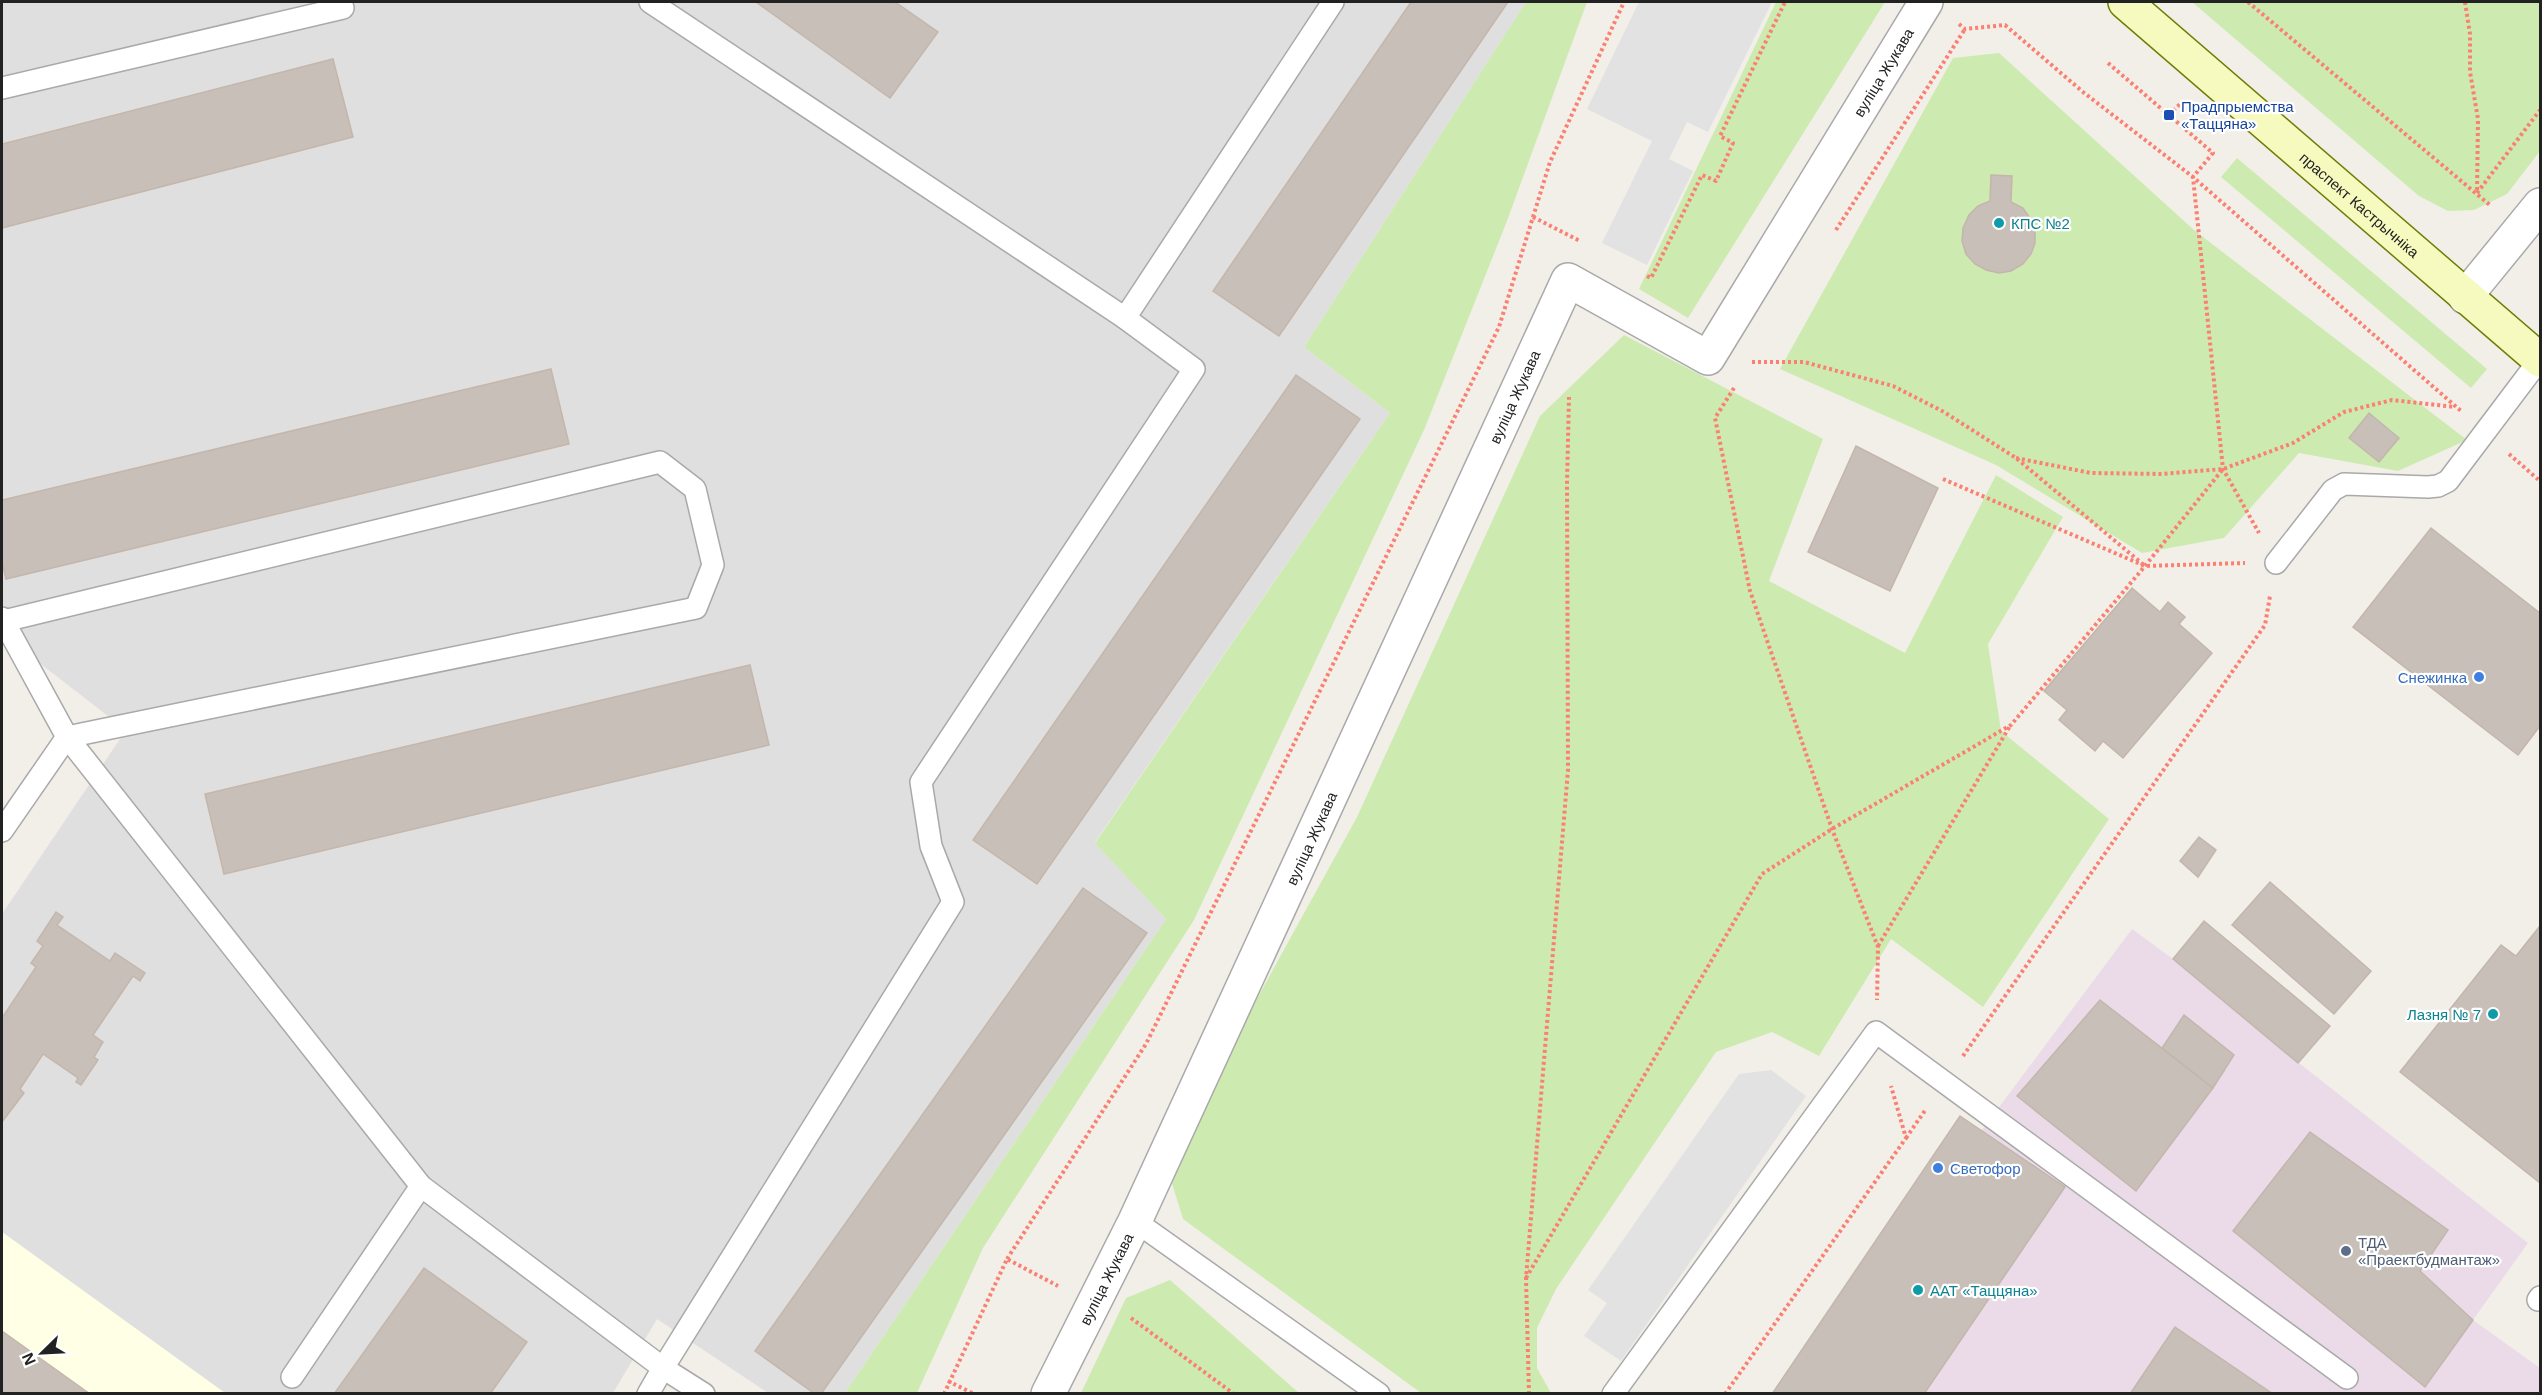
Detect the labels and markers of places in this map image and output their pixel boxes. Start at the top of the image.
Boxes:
place label: Прадпрыемства «Таццяна» [2181,98,2294,132]
marker: Прадпрыемства «Таццяна» [2162,108,2176,122]
place label: КПС №2 [2011,215,2070,232]
marker: КПС №2 [1992,216,2006,230]
place label: Снежинка [2398,669,2468,686]
marker: Снежинка [2472,670,2486,684]
place label: Лазня № 7 [2407,1006,2481,1023]
marker: Лазня № 7 [2486,1007,2500,1021]
place label: Светофор [1950,1160,2021,1177]
marker: Светофор [1931,1161,1945,1175]
place label: ТДА «Праектбудмантаж» [2358,1234,2500,1268]
marker: ТДА «Праектбудмантаж» [2339,1244,2353,1258]
place label: ААТ «Таццяна» [1930,1282,2038,1299]
marker: ААТ «Таццяна» [1911,1283,1925,1297]

